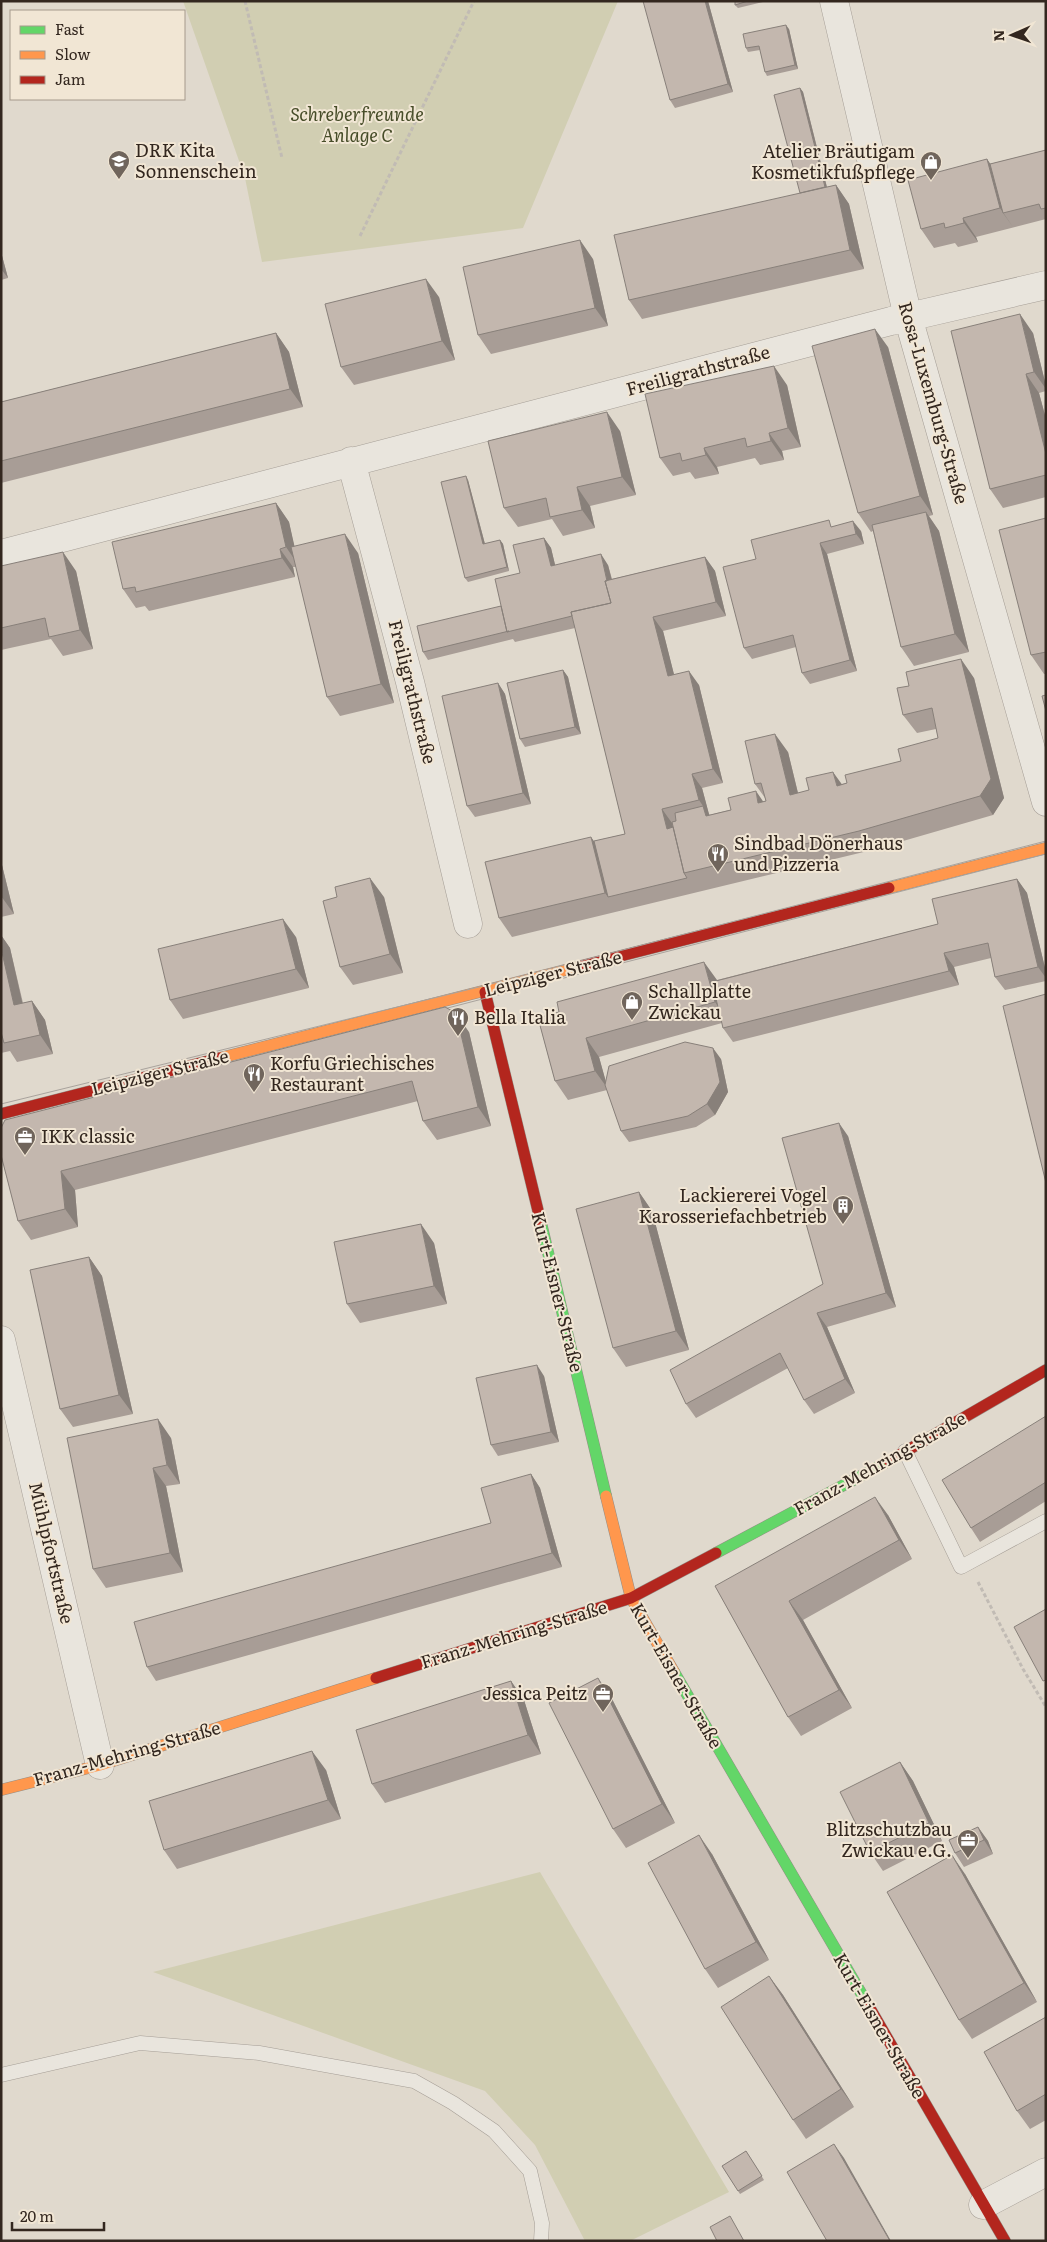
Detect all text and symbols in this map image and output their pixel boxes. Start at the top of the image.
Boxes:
legend [10,10,185,100]
north arrow [987,10,1037,60]
text: Fast [55,17,84,40]
text: N [988,29,1008,42]
text: Slow [55,42,90,65]
text: Jam [55,67,86,90]
park label: Schreberfreunde Anlage C [290,100,424,148]
place label: DRK Kita Sonnenschein [135,136,257,184]
place label: Atelier Bräutigam Kosmetikfußpflege [751,137,915,185]
school or university icon: DRK Kita Sonnenschein [107,149,131,180]
shop icon: Atelier Bräutigam Kosmetikfußpflege [919,150,943,181]
street label: Rosa-Luxemburg-Straße [893,298,976,507]
street label: Freiligrathstraße [623,337,772,402]
street label: Freiligrathstraße [382,617,444,767]
place label: Sindbad Dönerhaus und Pizzeria [734,829,903,877]
restaurant icon: Sindbad Dönerhaus und Pizzeria [706,842,730,873]
street label: Leipziger Straße [481,942,624,1003]
place label: Schallplatte Zwickau [648,977,751,1025]
shop icon: Schallplatte Zwickau [620,990,644,1021]
place label: Bella Italia [474,1003,566,1030]
restaurant icon: Bella Italia [446,1006,470,1037]
street label: Leipziger Straße [88,1041,231,1102]
place label: Korfu Griechisches Restaurant [270,1049,434,1097]
restaurant icon: Korfu Griechisches Restaurant [242,1062,266,1093]
place label: IKK classic [41,1122,135,1149]
office icon: IKK classic [13,1125,37,1156]
place label: Lackiererei Vogel Karosseriefachbetrieb [639,1181,827,1229]
building icon: Lackiererei Vogel Karosseriefachbetrieb [831,1194,855,1225]
street label: Kurt-Eisner-Straße [525,1209,591,1375]
street label: Franz-Mehring-Straße [788,1404,971,1521]
street label: Mühlpfortstraße [23,1479,82,1626]
street label: Franz-Mehring-Straße [417,1592,610,1675]
street label: Kurt-Eisner-Straße [624,1597,730,1753]
place label: Jessica Peitz [482,1679,587,1706]
office icon: Jessica Peitz [591,1682,615,1713]
street label: Franz-Mehring-Straße [30,1713,223,1792]
place label: Blitzschutzbau Zwickau e.G. [826,1815,952,1863]
office icon: Blitzschutzbau Zwickau e.G. [956,1828,980,1859]
street label: Kurt-Eisner-Straße [827,1947,933,2103]
scale bar [12,2200,105,2232]
text: 20 m [20,2204,54,2227]

